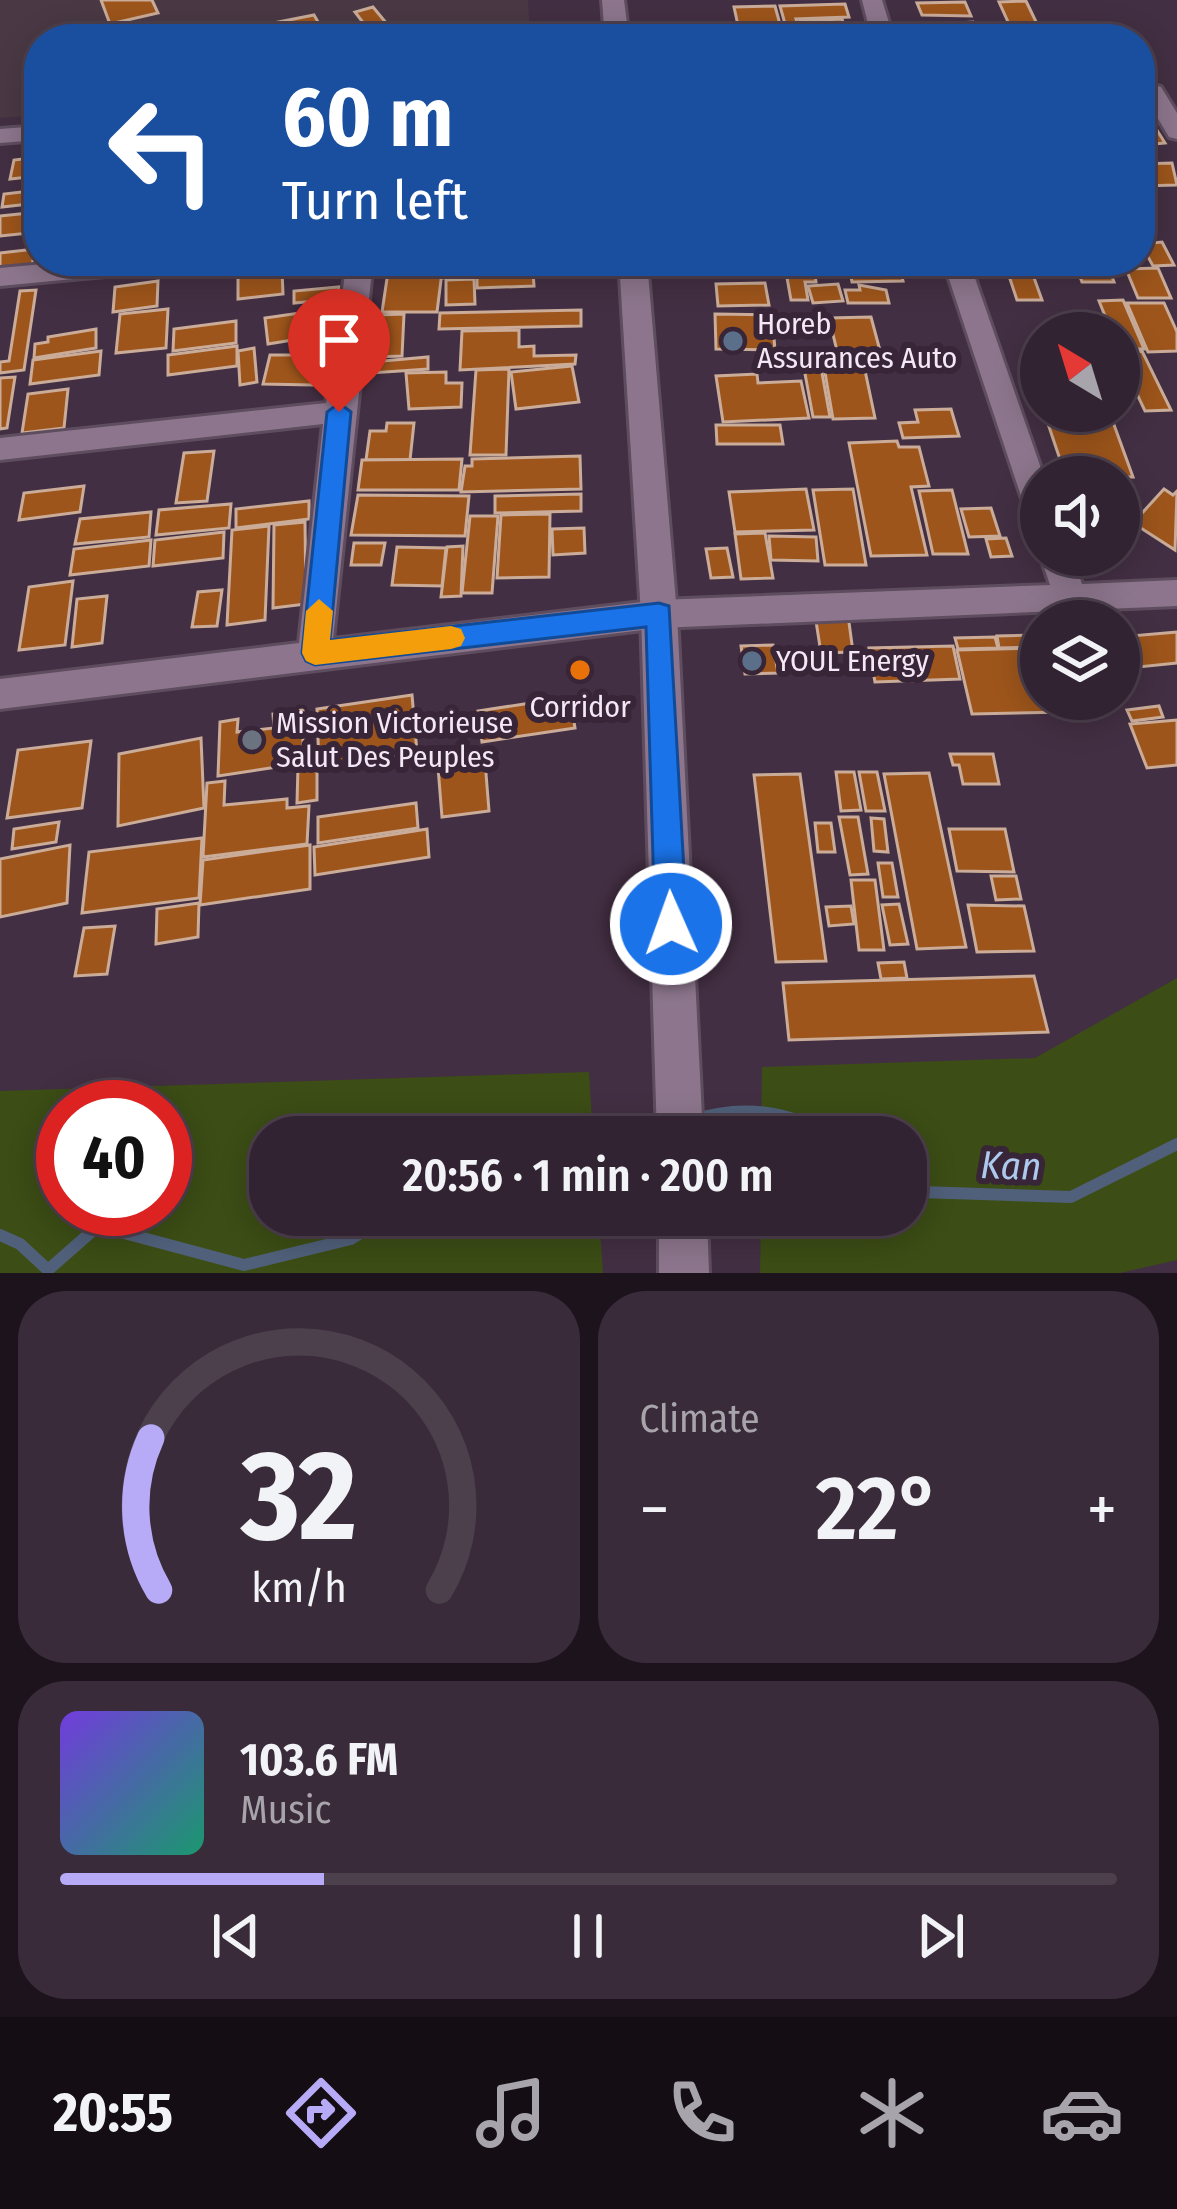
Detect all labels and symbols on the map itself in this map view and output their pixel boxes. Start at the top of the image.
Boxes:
pin [288,289,390,412]
place label: Horeb Assurances Auto [757,306,957,376]
north arrow [1020,312,1140,432]
marker: Horeb Assurances Auto [720,328,746,354]
place label: YOUL Energy [776,643,929,679]
marker: YOUL Energy [739,648,765,674]
marker: Corridor [567,657,593,683]
place label: Corridor [529,689,631,725]
place label: Mission Victorieuse Salut Des Peuples [276,705,513,775]
marker: Mission Victorieuse Salut Des Peuples [239,727,265,753]
position arrow [608,861,734,987]
speed limit sign: 40 [36,1080,192,1236]
water label: Kan [980,1142,1042,1190]

